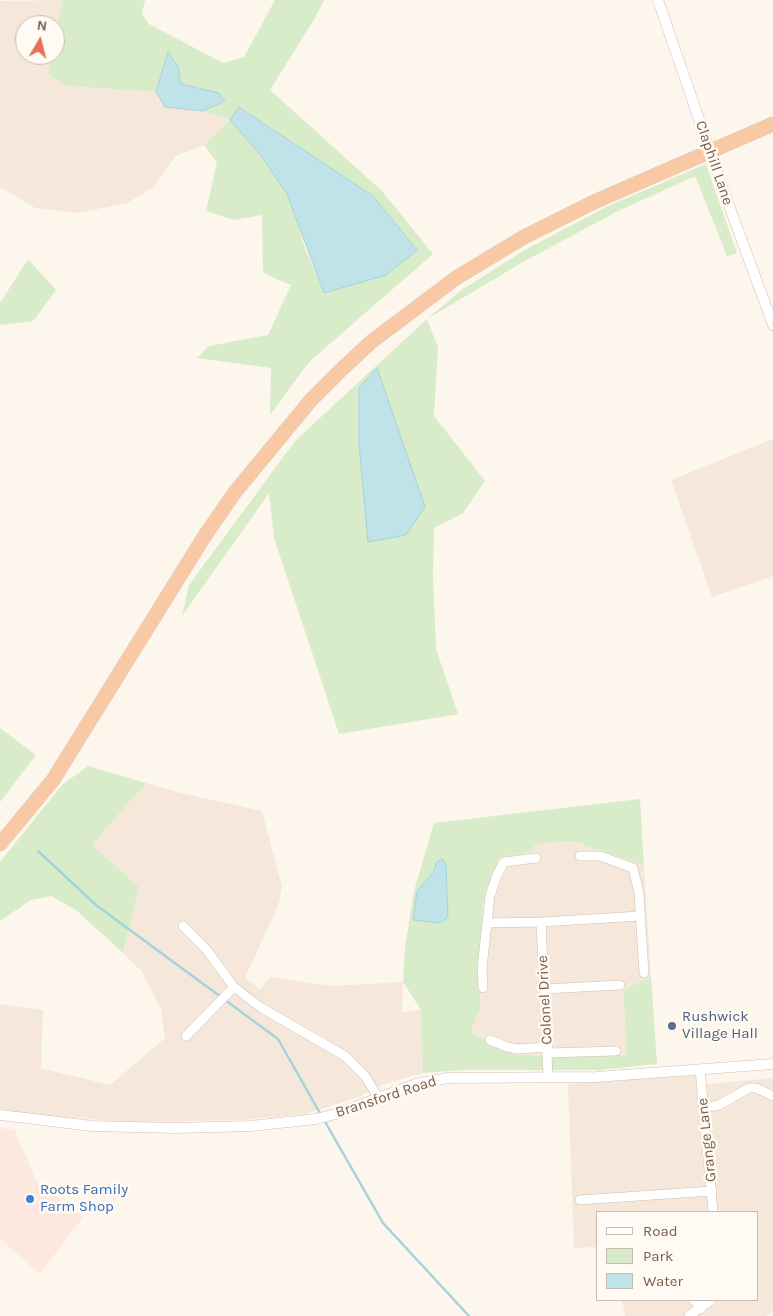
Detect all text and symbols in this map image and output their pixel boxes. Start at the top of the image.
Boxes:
north arrow [15,15,65,65]
text: N [36,17,48,35]
street label: Claphill Lane [691,119,737,207]
street label: Colonel Drive [534,955,556,1045]
place label: Rushwick Village Hall [682,1008,758,1043]
marker: Rushwick Village Hall [666,1020,678,1032]
street label: Bransford Road [333,1072,439,1122]
street label: Grange Lane [694,1097,720,1183]
place label: Roots Family Farm Shop [40,1181,128,1216]
marker: Roots Family Farm Shop [24,1193,36,1205]
legend [596,1211,758,1301]
text: Road [643,1222,678,1240]
text: Park [643,1247,673,1265]
text: Water [643,1272,683,1290]

